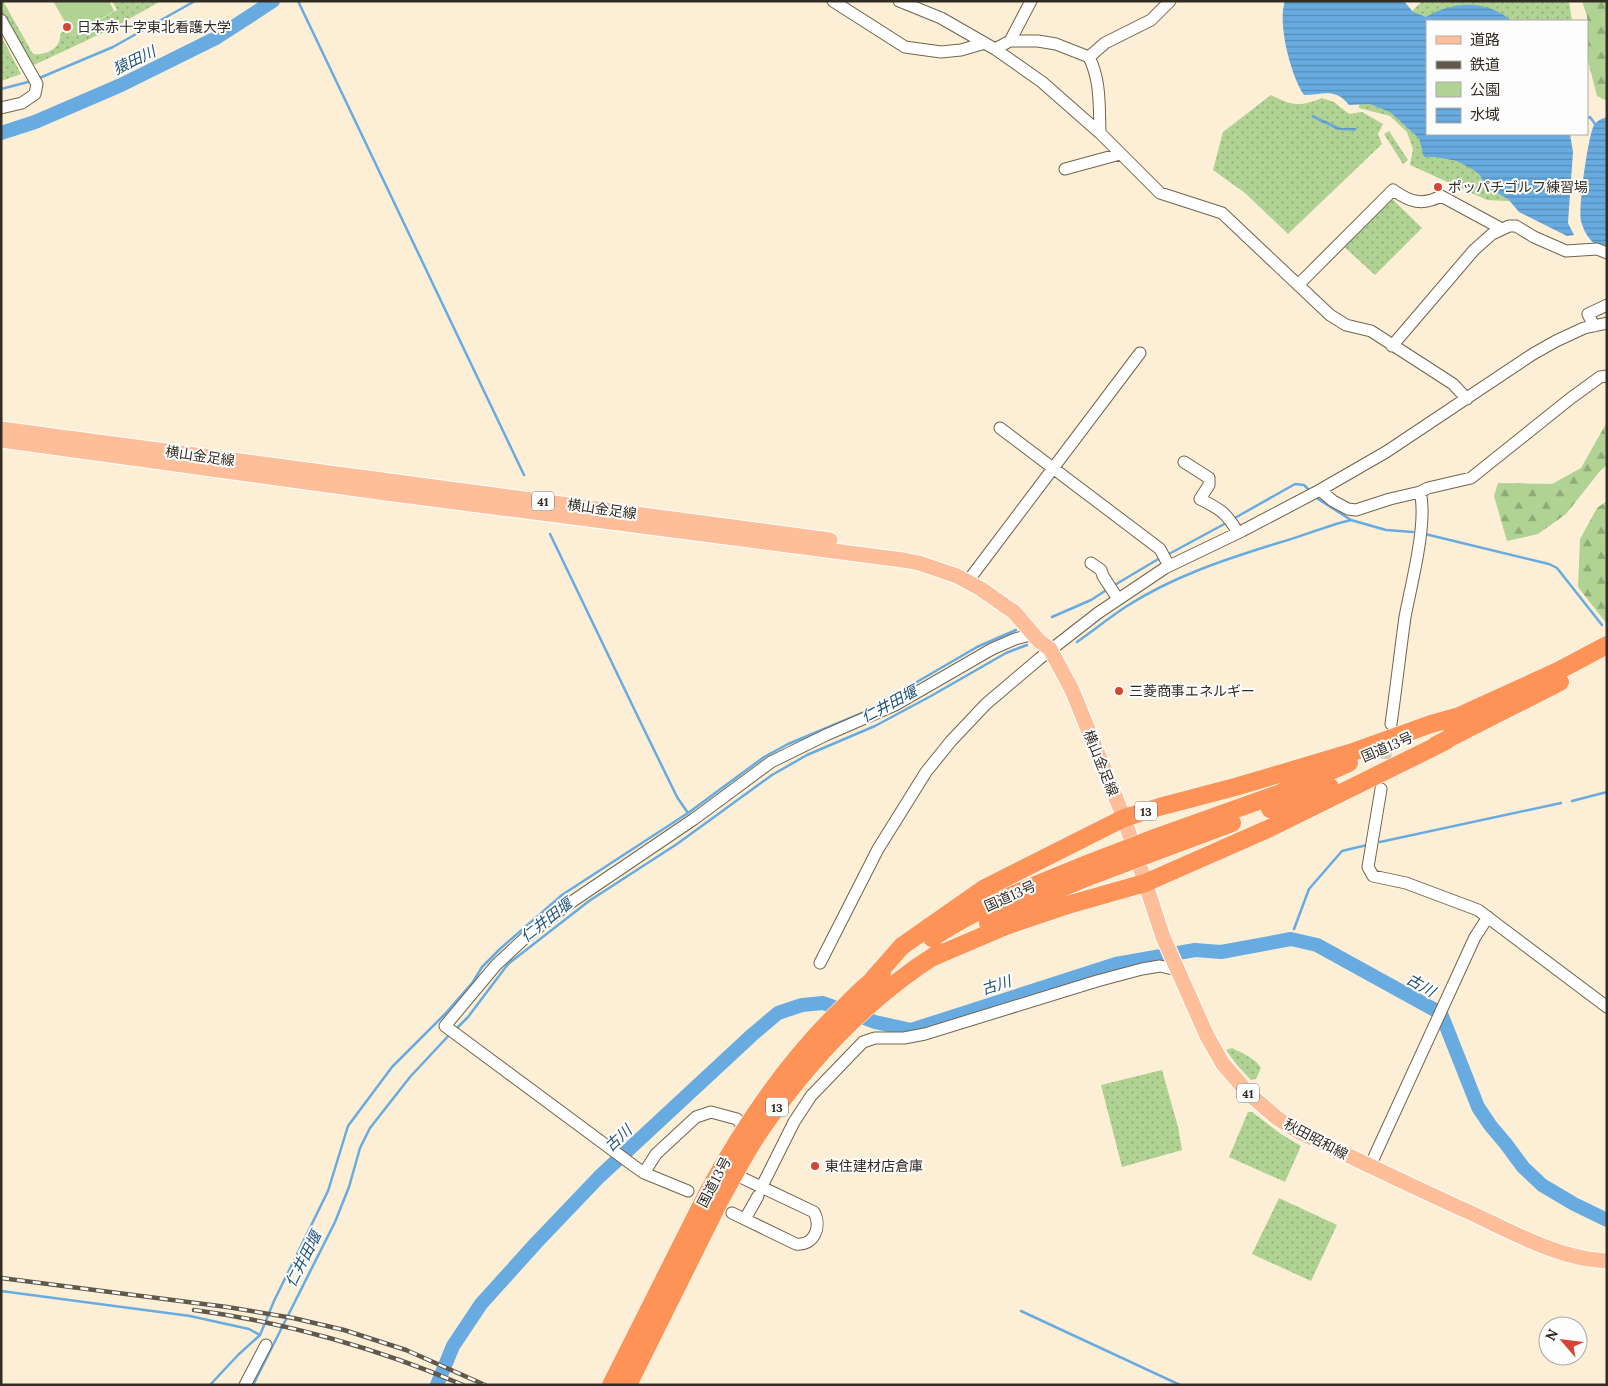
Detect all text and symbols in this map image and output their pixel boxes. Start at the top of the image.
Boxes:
place label: 日本赤十字東北看護大学 [77,18,231,36]
legend [1426,20,1588,135]
marker: 日本赤十字東北看護大学 [61,21,73,33]
text: 道路 [1470,30,1500,49]
water label: 猿田川 [110,41,160,78]
text: 鉄道 [1470,55,1500,74]
text: 公園 [1470,80,1500,99]
text: 水域 [1470,105,1500,124]
place label: ポッパチゴルフ練習場 [1448,178,1588,196]
marker: ポッパチゴルフ練習場 [1432,181,1444,193]
street label: 横山金足線 [164,442,236,470]
road number: 41 [532,492,554,511]
street label: 横山金足線 [566,495,638,523]
water label: 仁井田堰 [858,680,923,726]
place label: 三菱商事エネルギー [1129,682,1255,700]
marker: 三菱商事エネルギー [1113,685,1125,697]
street label: 横山金足線 [1080,727,1122,799]
street label: 国道13号 [1358,728,1416,766]
road number: 13 [1135,801,1157,820]
street label: 国道13号 [981,877,1039,915]
water label: 仁井田堰 [517,892,578,946]
water label: 古川 [1403,969,1440,1002]
water label: 古川 [979,971,1015,999]
road number: 41 [1237,1084,1259,1102]
road number: 13 [766,1098,788,1116]
street label: 秋田昭和線 [1281,1115,1351,1163]
water label: 古川 [601,1119,637,1155]
street label: 国道13号 [693,1154,735,1210]
place label: 東住建材店倉庫 [825,1157,923,1175]
marker: 東住建材店倉庫 [809,1160,821,1172]
water label: 仁井田堰 [281,1225,326,1290]
north arrow [1538,1316,1588,1366]
text: N [1541,1326,1562,1344]

